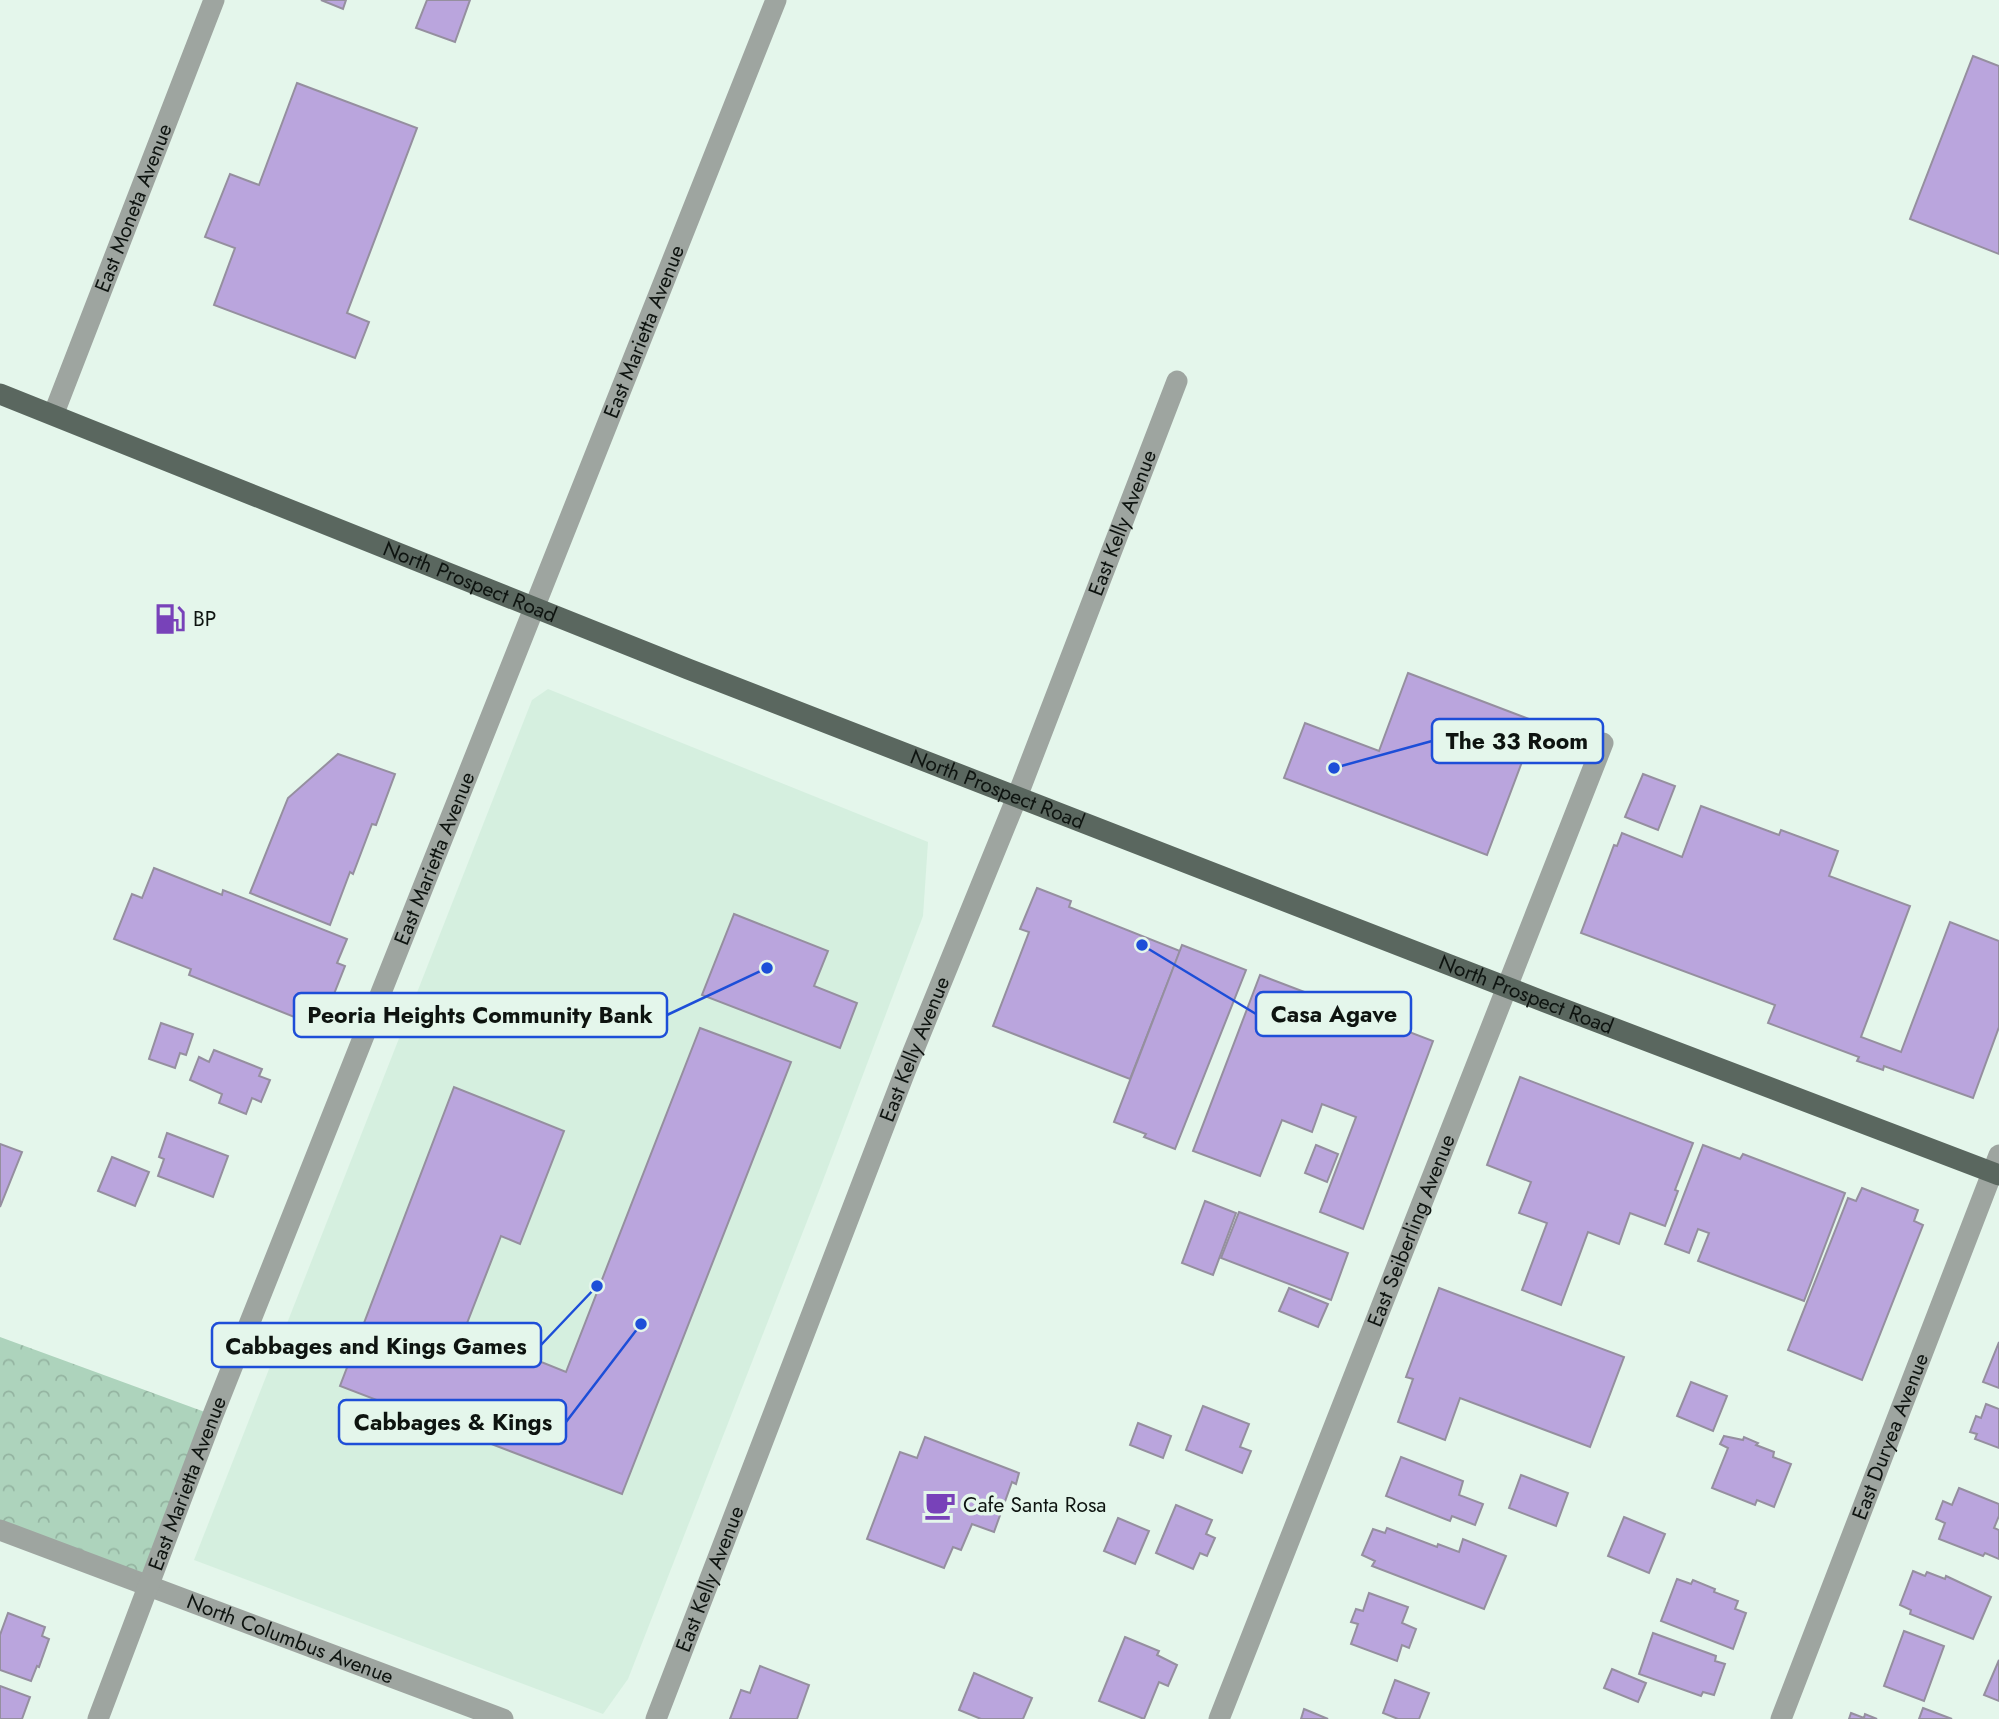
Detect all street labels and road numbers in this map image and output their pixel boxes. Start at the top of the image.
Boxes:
street label: East Moneta Avenue [87,119,180,297]
street label: East Marietta Avenue [596,240,692,423]
street label: East Kelly Avenue [1081,445,1164,600]
street label: North Prospect Road [378,534,561,630]
street label: North Prospect Road [906,742,1089,837]
street label: East Marietta Avenue [386,767,482,950]
street label: North Prospect Road [1434,947,1618,1042]
street label: East Kelly Avenue [872,972,957,1126]
street label: East Seiberling Avenue [1360,1130,1463,1331]
street label: East Duryea Avenue [1844,1349,1936,1524]
street label: East Marietta Avenue [141,1392,234,1575]
street label: East Kelly Avenue [668,1501,752,1656]
street label: North Columbus Avenue [183,1587,398,1692]

